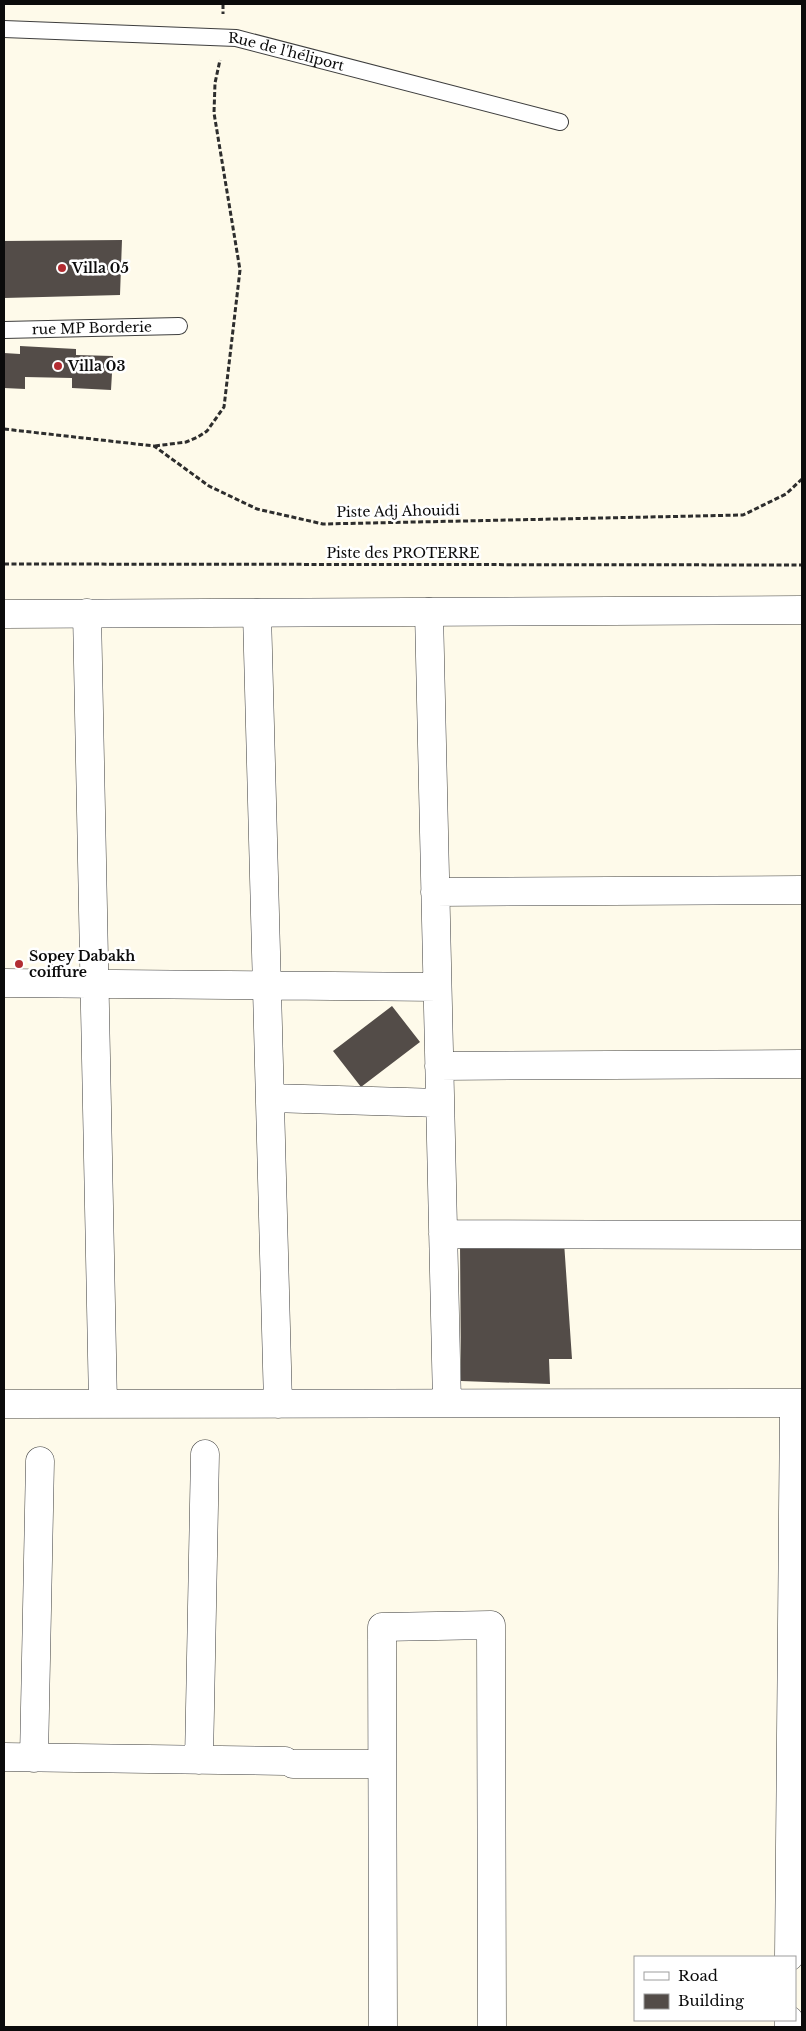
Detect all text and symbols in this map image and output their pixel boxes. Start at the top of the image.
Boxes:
street label: Rue de l'héliport [228,29,347,75]
place label: Villa 05 [71,259,129,277]
marker: Villa 05 [56,262,68,274]
street label: rue MP Borderie [32,318,152,338]
place label: Villa 03 [67,357,125,375]
marker: Villa 03 [52,360,64,372]
street label: Piste Adj Ahouidi [336,501,460,521]
street label: Piste des PROTERRE [326,544,480,562]
place label: Sopey Dabakh coiffure [29,947,135,981]
marker: Sopey Dabakh coiffure [13,958,25,970]
legend [634,1956,796,2021]
text: Road [678,1966,718,1985]
text: Building [678,1991,745,2010]

